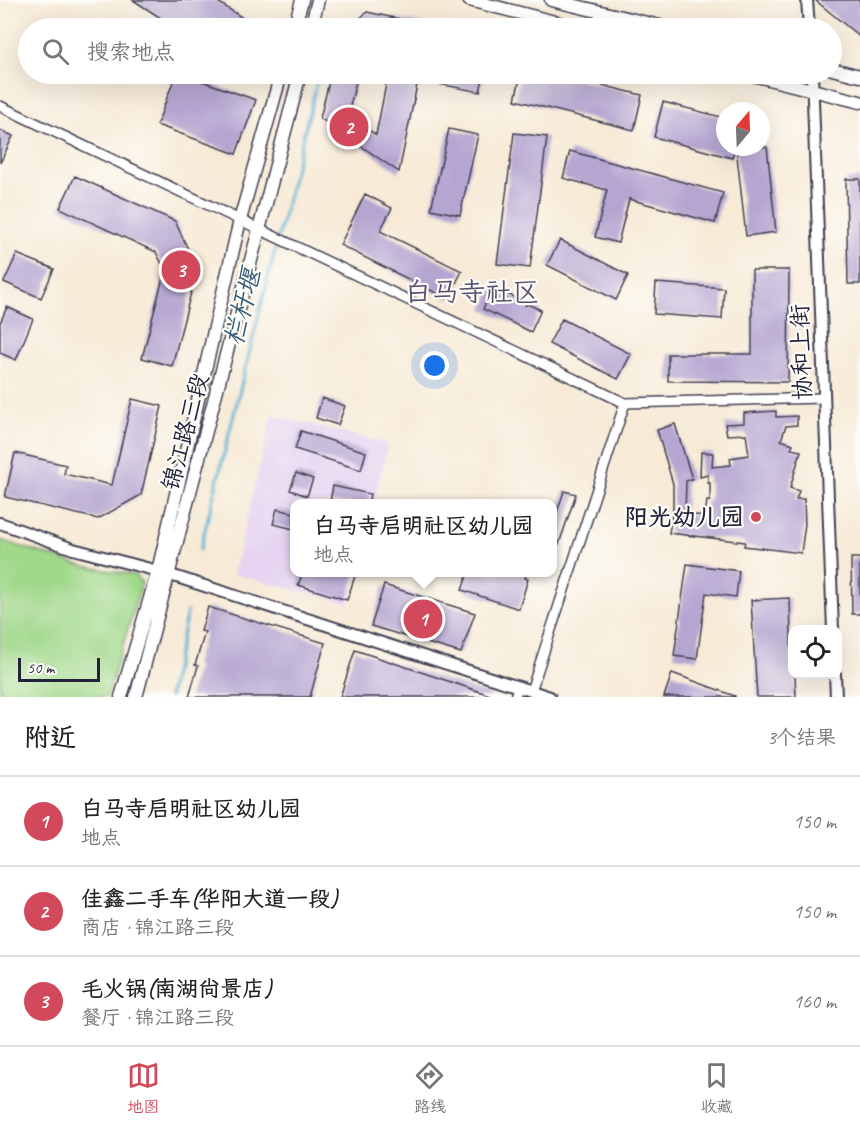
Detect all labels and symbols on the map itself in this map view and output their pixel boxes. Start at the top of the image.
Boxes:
north arrow [716,102,770,156]
pin: 2 [330,104,368,150]
pin: 3 [162,248,201,292]
water label: 栏杆堰 [217,262,269,349]
district label: 白马寺社区 [405,275,540,309]
street label: 协和上街 [784,304,818,400]
your location [420,351,449,380]
street label: 锦江路三段 [155,370,215,494]
place label: 阳光幼儿园 [624,502,744,532]
marker: 阳光幼儿园 [749,510,763,524]
pin: 1 [404,596,442,642]
scale bar [18,655,100,682]

